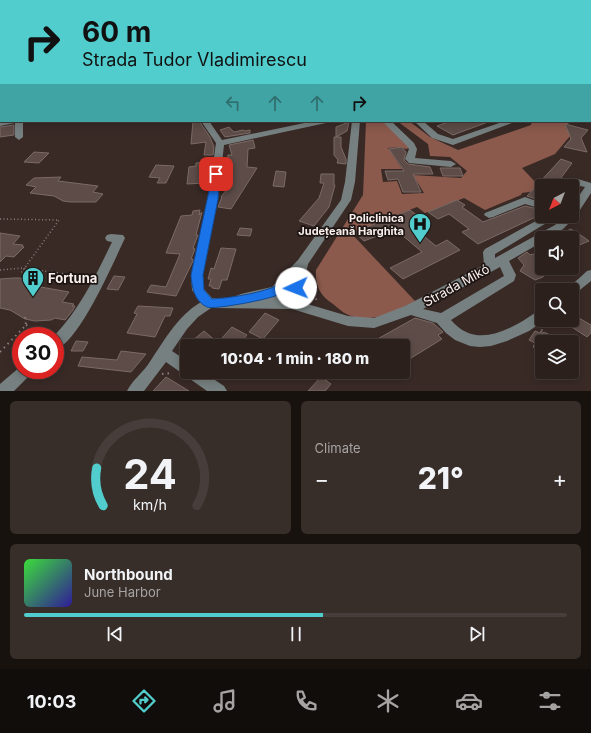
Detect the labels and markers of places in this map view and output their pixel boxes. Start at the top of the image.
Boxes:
pin [199,157,233,191]
place label: Policlinica Județeană Harghita [298,211,404,238]
hospital icon: Policlinica Județeană Harghita [407,211,433,244]
building icon: Fortuna [20,265,46,298]
place label: Fortuna [48,270,97,286]

